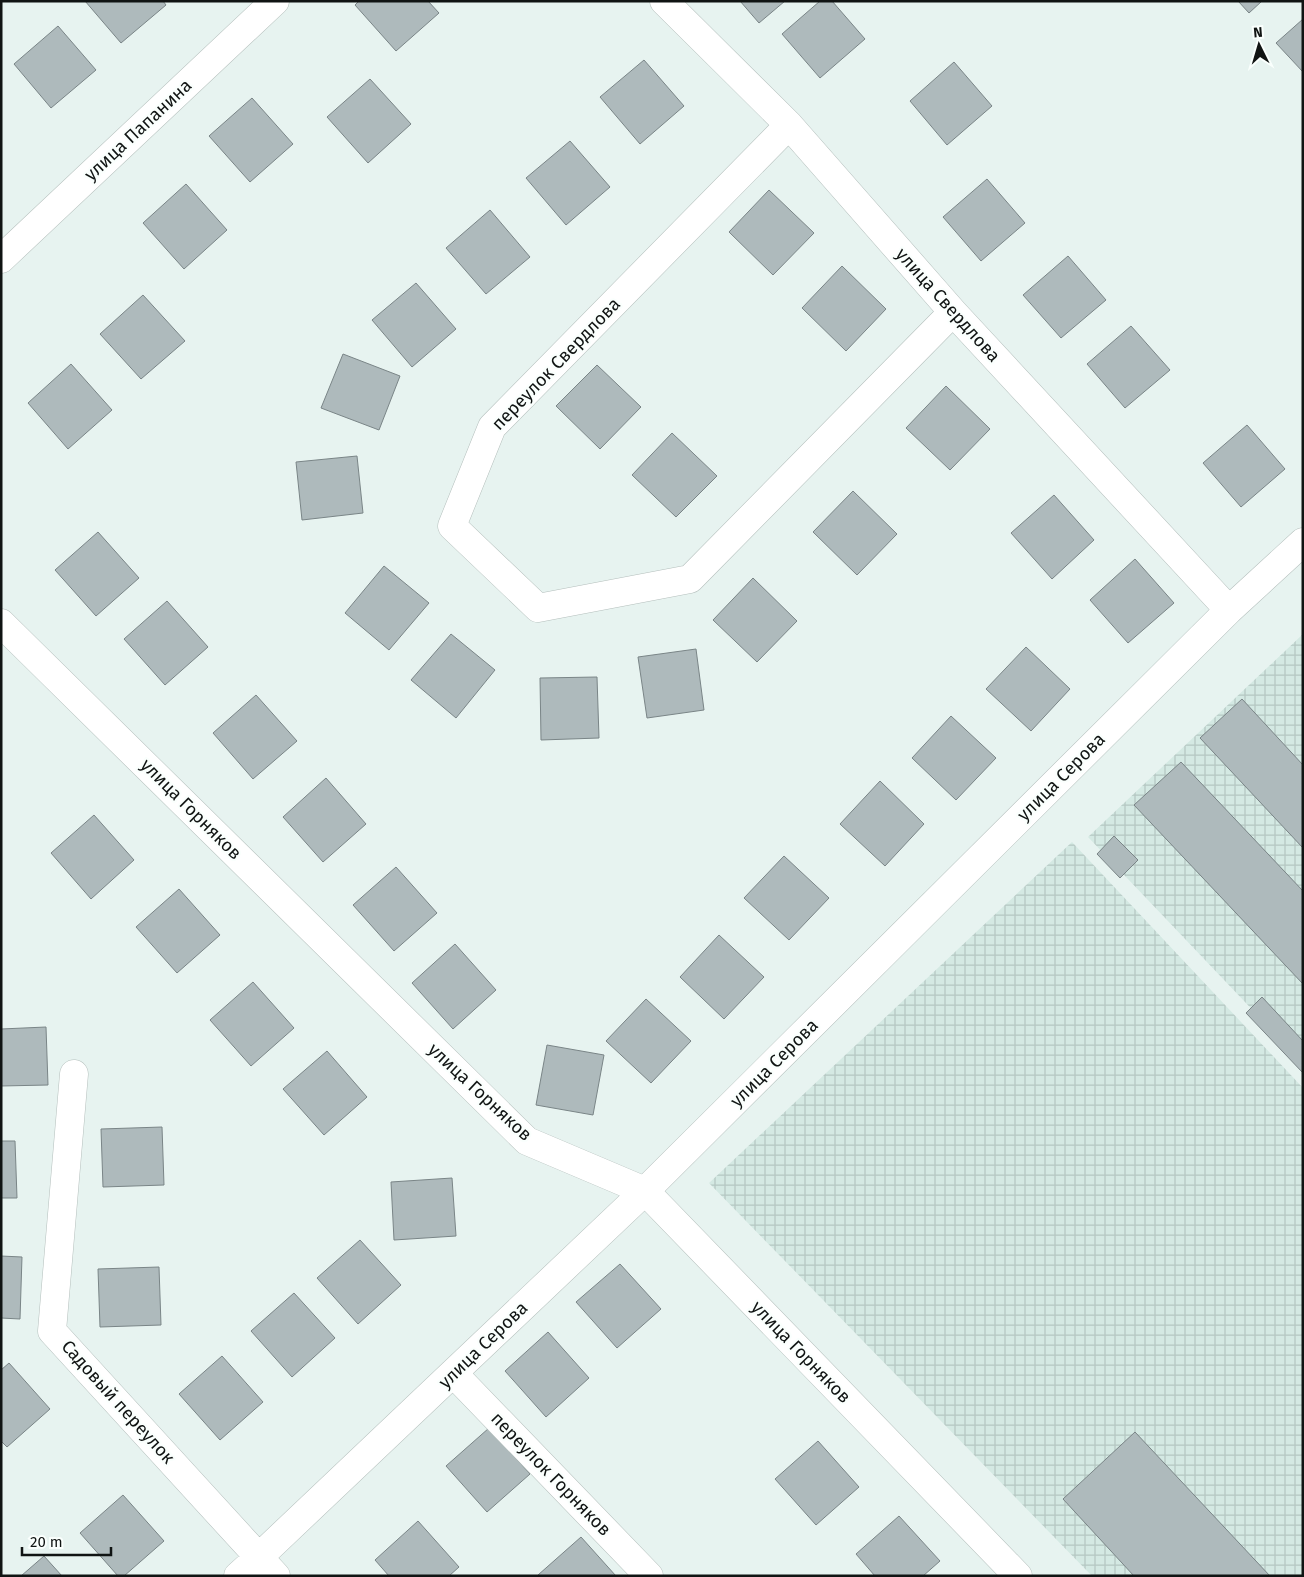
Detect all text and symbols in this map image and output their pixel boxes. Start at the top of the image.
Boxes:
north arrow [1234,20,1284,70]
text: N [1253,24,1263,41]
street label: улица Папанина [80,74,196,186]
street label: улица Свердлова [891,243,1005,367]
street label: переулок Свердлова [487,293,625,435]
street label: улица Серова [1012,728,1110,826]
street label: улица Горняков [136,754,246,864]
street label: улица Серова [725,1014,823,1112]
street label: улица Горняков [424,1038,536,1146]
street label: улица Горняков [747,1296,855,1408]
street label: улица Серова [434,1297,532,1393]
street label: Садовый переулок [57,1336,180,1469]
street label: переулок Горняков [486,1408,616,1540]
scale bar [22,1524,111,1556]
text: 20 m [30,1533,63,1551]

